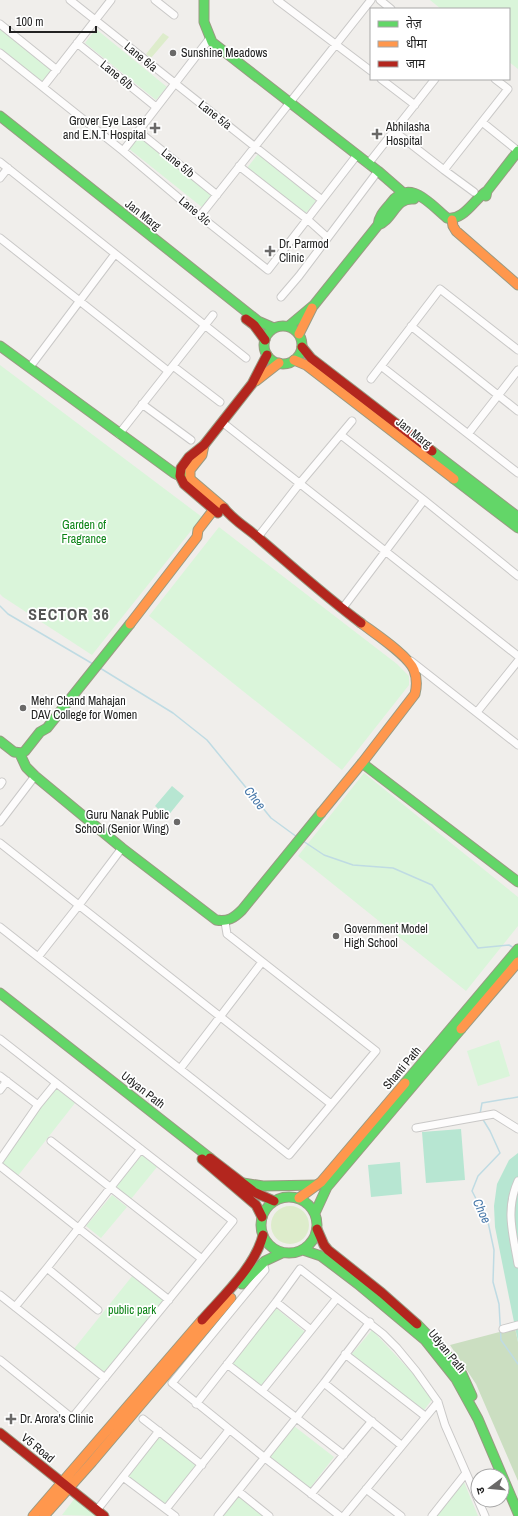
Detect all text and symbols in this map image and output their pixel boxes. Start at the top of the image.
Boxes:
scale bar [10,8,96,34]
legend [370,8,510,80]
text: 100 m [16,14,43,30]
text: तेज़ [406,16,423,32]
text: धीमा [406,36,428,52]
street label: Lane 6/a [121,39,161,76]
place label: Sunshine Meadows [181,45,268,61]
marker: Sunshine Meadows [168,48,178,58]
text: जाम [406,56,426,72]
street label: Lane 6/b [97,57,137,93]
street label: Lane 5/a [195,97,235,133]
place label: Grover Eye Laser and E.N.T Hospital [63,113,147,143]
place label: Abhilasha Hospital [385,119,430,149]
marker: Grover Eye Laser and E.N.T Hospital [149,122,161,134]
marker: Abhilasha Hospital [371,128,383,140]
street label: Lane 5/b [158,145,198,181]
street label: Lane 3/c [175,193,215,229]
street label: Jan Marg [122,196,164,234]
place label: Dr. Parmod Clinic [279,236,329,266]
marker: Dr. Parmod Clinic [264,245,276,257]
street label: Jan Marg [393,414,435,452]
park label: Garden of Fragrance [62,517,106,547]
district label: SECTOR 36 [28,603,110,625]
place label: Mehr Chand Mahajan DAV College for Women [31,693,137,723]
marker: Mehr Chand Mahajan DAV College for Women [18,703,28,713]
water label: Choe [240,783,270,813]
place label: Guru Nanak Public School (Senior Wing) [75,807,169,837]
marker: Guru Nanak Public School (Senior Wing) [172,817,182,827]
place label: Government Model High School [344,921,428,951]
marker: Government Model High School [331,931,341,941]
street label: Shanti Path [379,1043,425,1093]
street label: Udyan Path [118,1068,168,1112]
water label: Choe [469,1196,495,1226]
park label: public park [108,1302,156,1318]
street label: Udyan Path [425,1326,469,1376]
place label: Dr. Arora's Clinic [20,1411,94,1427]
marker: Dr. Arora's Clinic [5,1413,17,1425]
street label: V5 Road [18,1430,58,1466]
north arrow [470,1468,510,1508]
text: उ [473,1485,488,1496]

